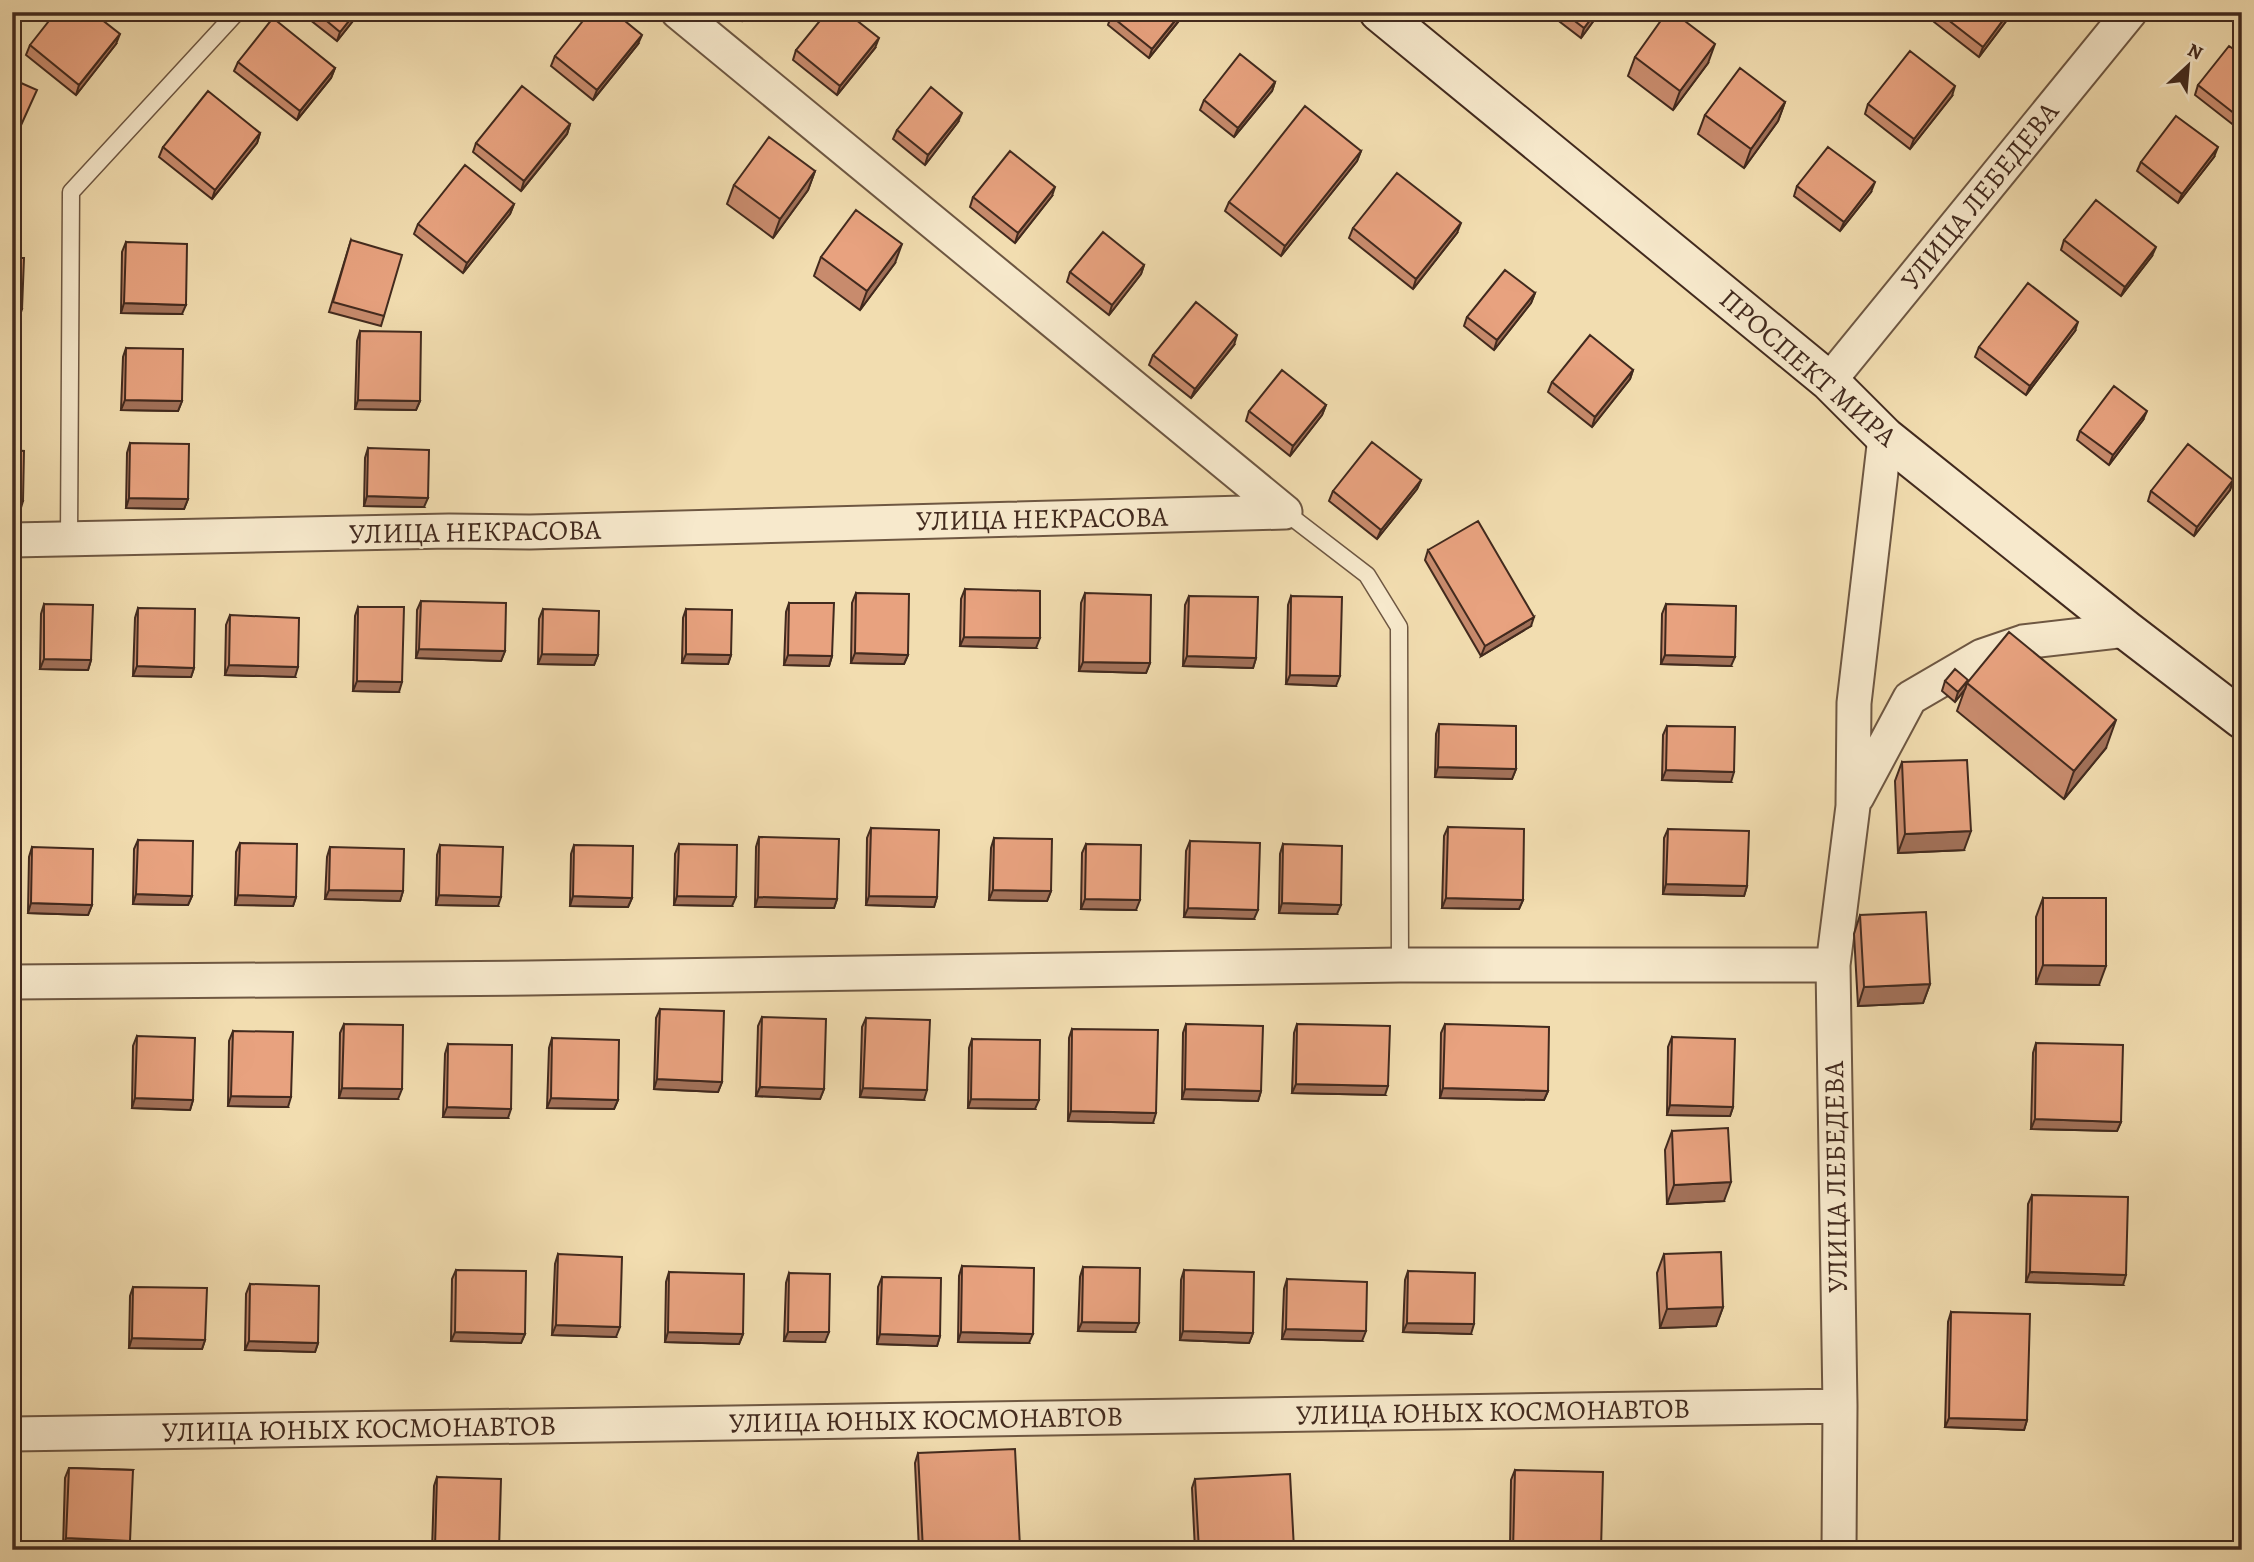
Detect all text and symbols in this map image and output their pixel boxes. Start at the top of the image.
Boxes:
north arrow [2152,32,2222,102]
text: N [2183,37,2207,66]
street label: УЛИЦА ЛЕБЕДЕВА [1892,94,2068,298]
street label: ПРОСПЕКТ МИРА [1711,280,1905,456]
street label: УЛИЦА НЕКРАСОВА [916,498,1169,540]
street label: УЛИЦА НЕКРАСОВА [349,511,602,553]
street label: УЛИЦА ЛЕБЕДЕВА [1815,1060,1857,1293]
street label: УЛИЦА ЮНЫХ КОСМОНАВТОВ [1296,1390,1690,1434]
street label: УЛИЦА ЮНЫХ КОСМОНАВТОВ [729,1398,1123,1442]
street label: УЛИЦА ЮНЫХ КОСМОНАВТОВ [162,1407,556,1451]

